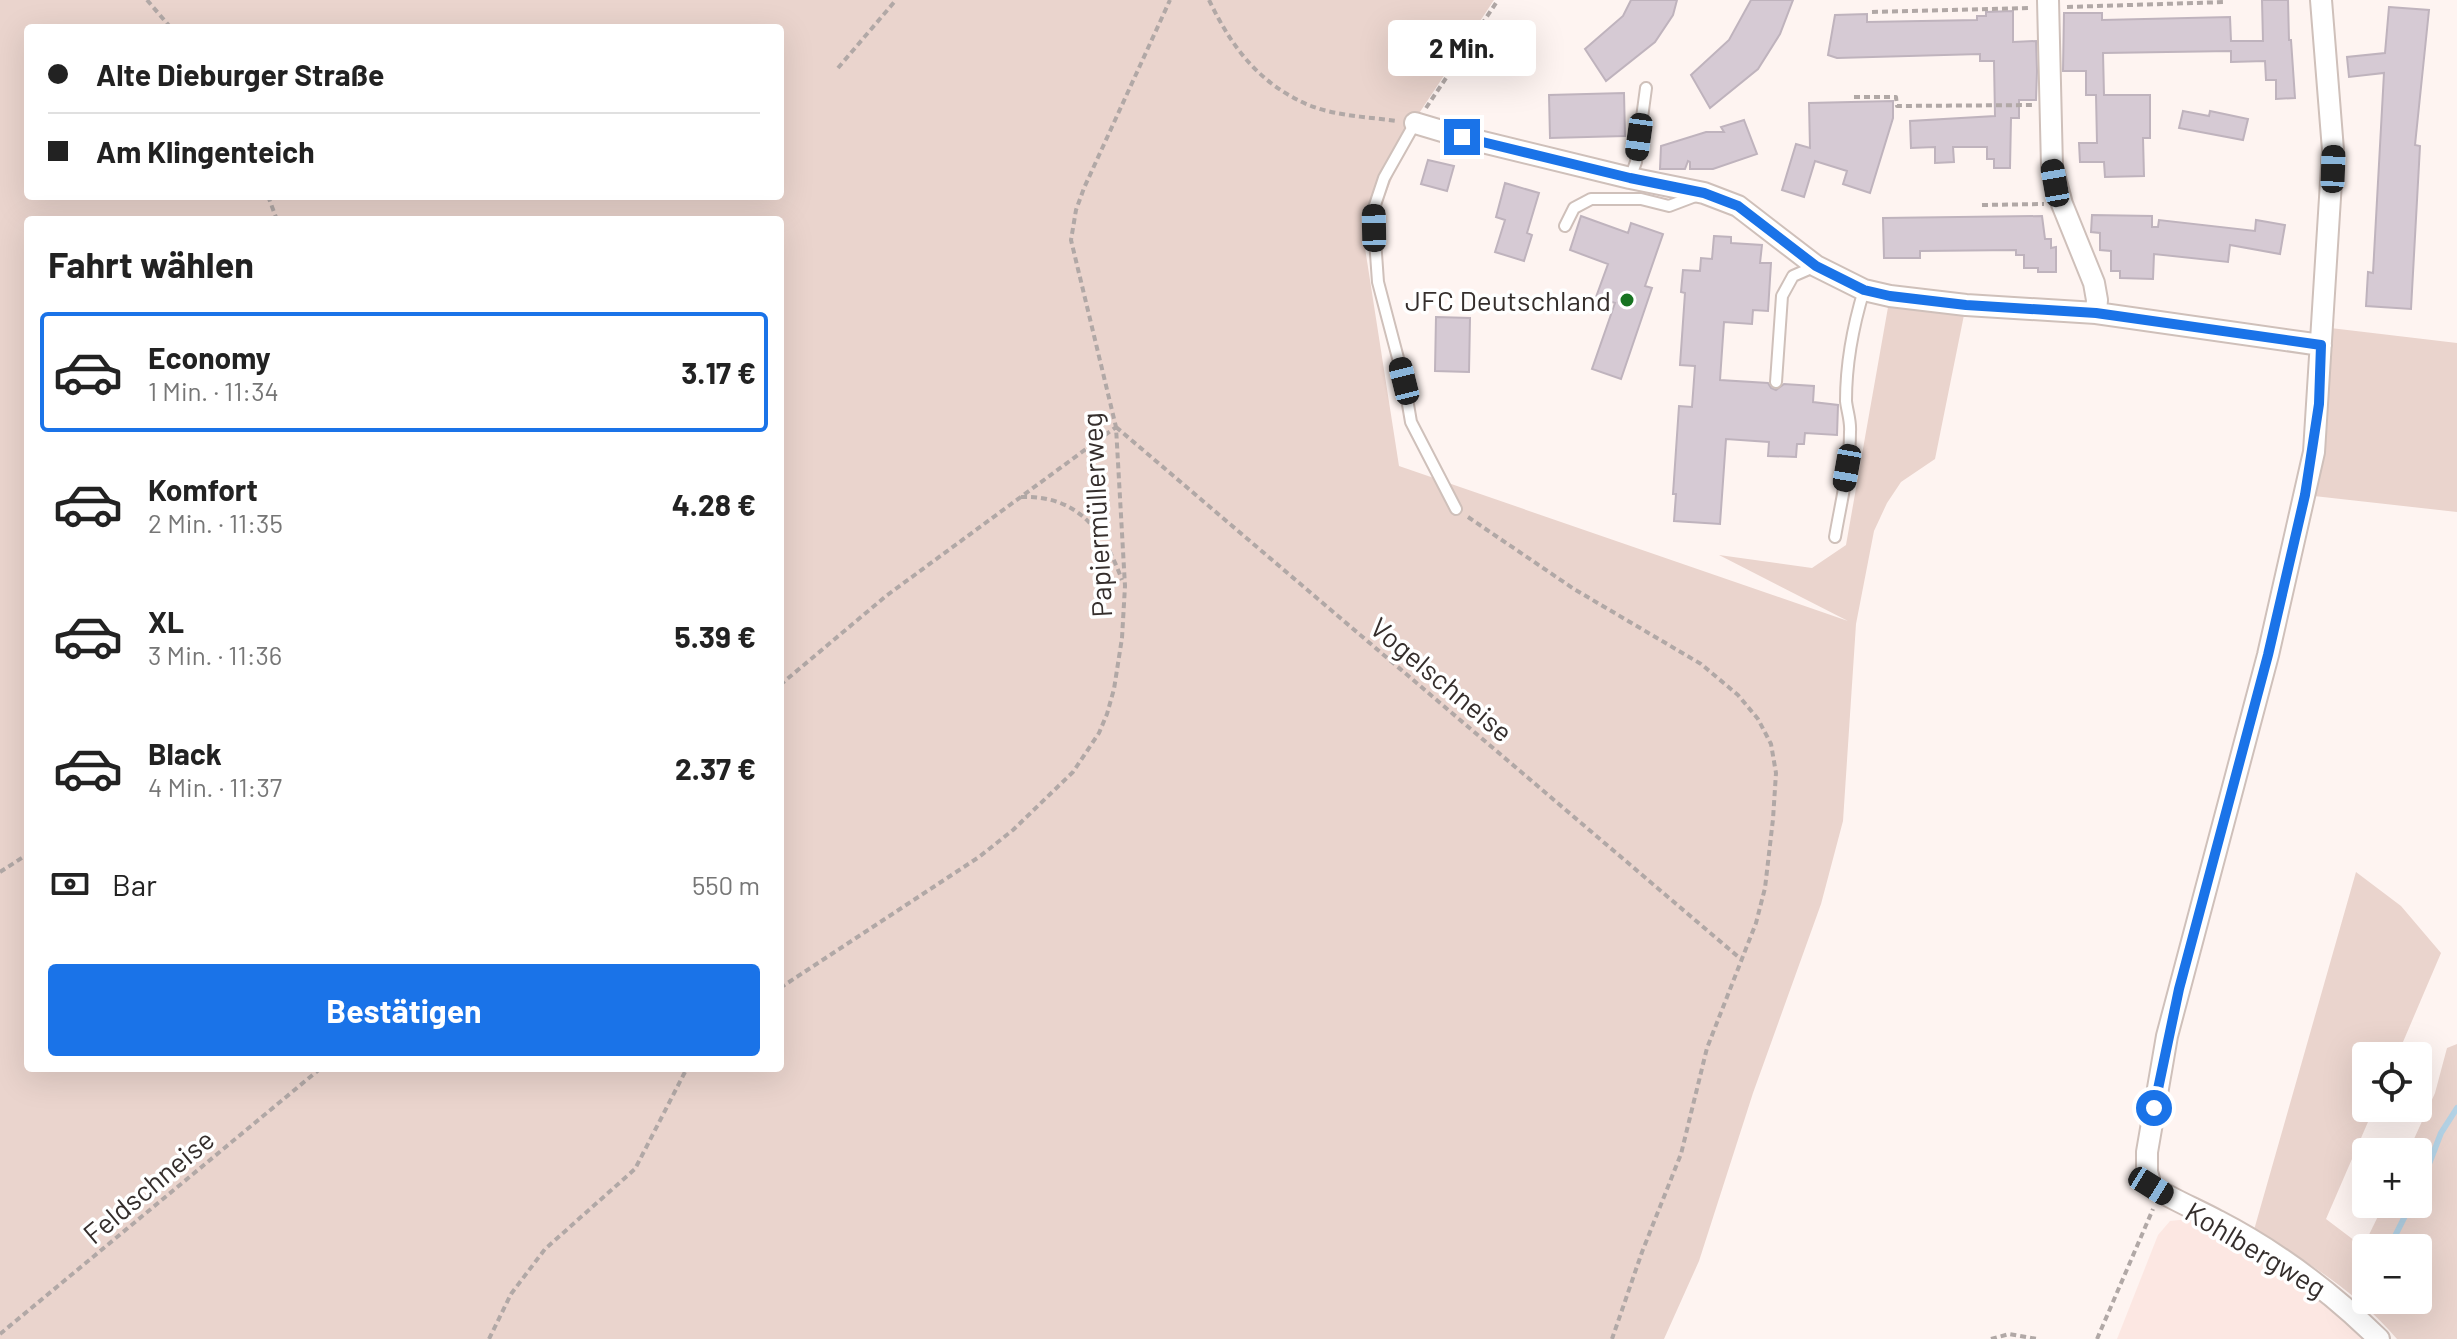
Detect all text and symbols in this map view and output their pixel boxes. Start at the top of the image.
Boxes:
callout: 2 Min. [1388,21,1536,77]
text: 2 Min. [1429,32,1495,63]
text: Alte Dieburger Straße [96,56,384,92]
car [1624,112,1654,162]
route end [1444,119,1480,155]
text: Am Klingenteich [96,133,315,169]
car [2320,145,2346,193]
car [2039,157,2071,209]
car [1362,204,1386,252]
text: Fahrt wählen [48,242,254,285]
place label: JFC Deutschland [1405,283,1611,317]
marker: JFC Deutschland [1618,291,1636,309]
icon: car [52,336,124,408]
text: Economy [148,339,271,375]
text: 3.17 € [681,354,756,390]
car [1387,355,1421,407]
text: 1 Min. · 11:34 [148,375,279,406]
street label: Papiermüllerweg [1074,412,1118,618]
car [1831,442,1863,494]
icon: car [52,468,124,540]
text: Komfort [148,471,258,507]
text: 4.28 € [672,486,756,522]
text: 2 Min. · 11:35 [148,507,283,538]
icon: car [52,600,124,672]
text: XL [148,603,184,639]
street label: Vogelschneise [1364,610,1520,748]
text: 5.39 € [675,618,756,654]
text: 3 Min. · 11:36 [148,639,282,670]
icon: car [52,732,124,804]
text: Black [148,735,222,771]
text: 2.37 € [675,750,756,786]
text: 4 Min. · 11:37 [148,771,282,802]
icon: cash [48,862,92,906]
text: Bar [112,866,157,902]
text: 550 m [692,869,760,900]
button: Bestätigen [48,964,760,1056]
map controls [2352,1042,2432,1314]
button: locate [2352,1042,2432,1122]
route start [2136,1090,2172,1126]
street label: Feldschneise [76,1122,220,1250]
button: + [2352,1138,2432,1218]
car [2124,1163,2178,1209]
street label: Kohlbergweg [2180,1194,2332,1304]
button: − [2352,1234,2432,1314]

